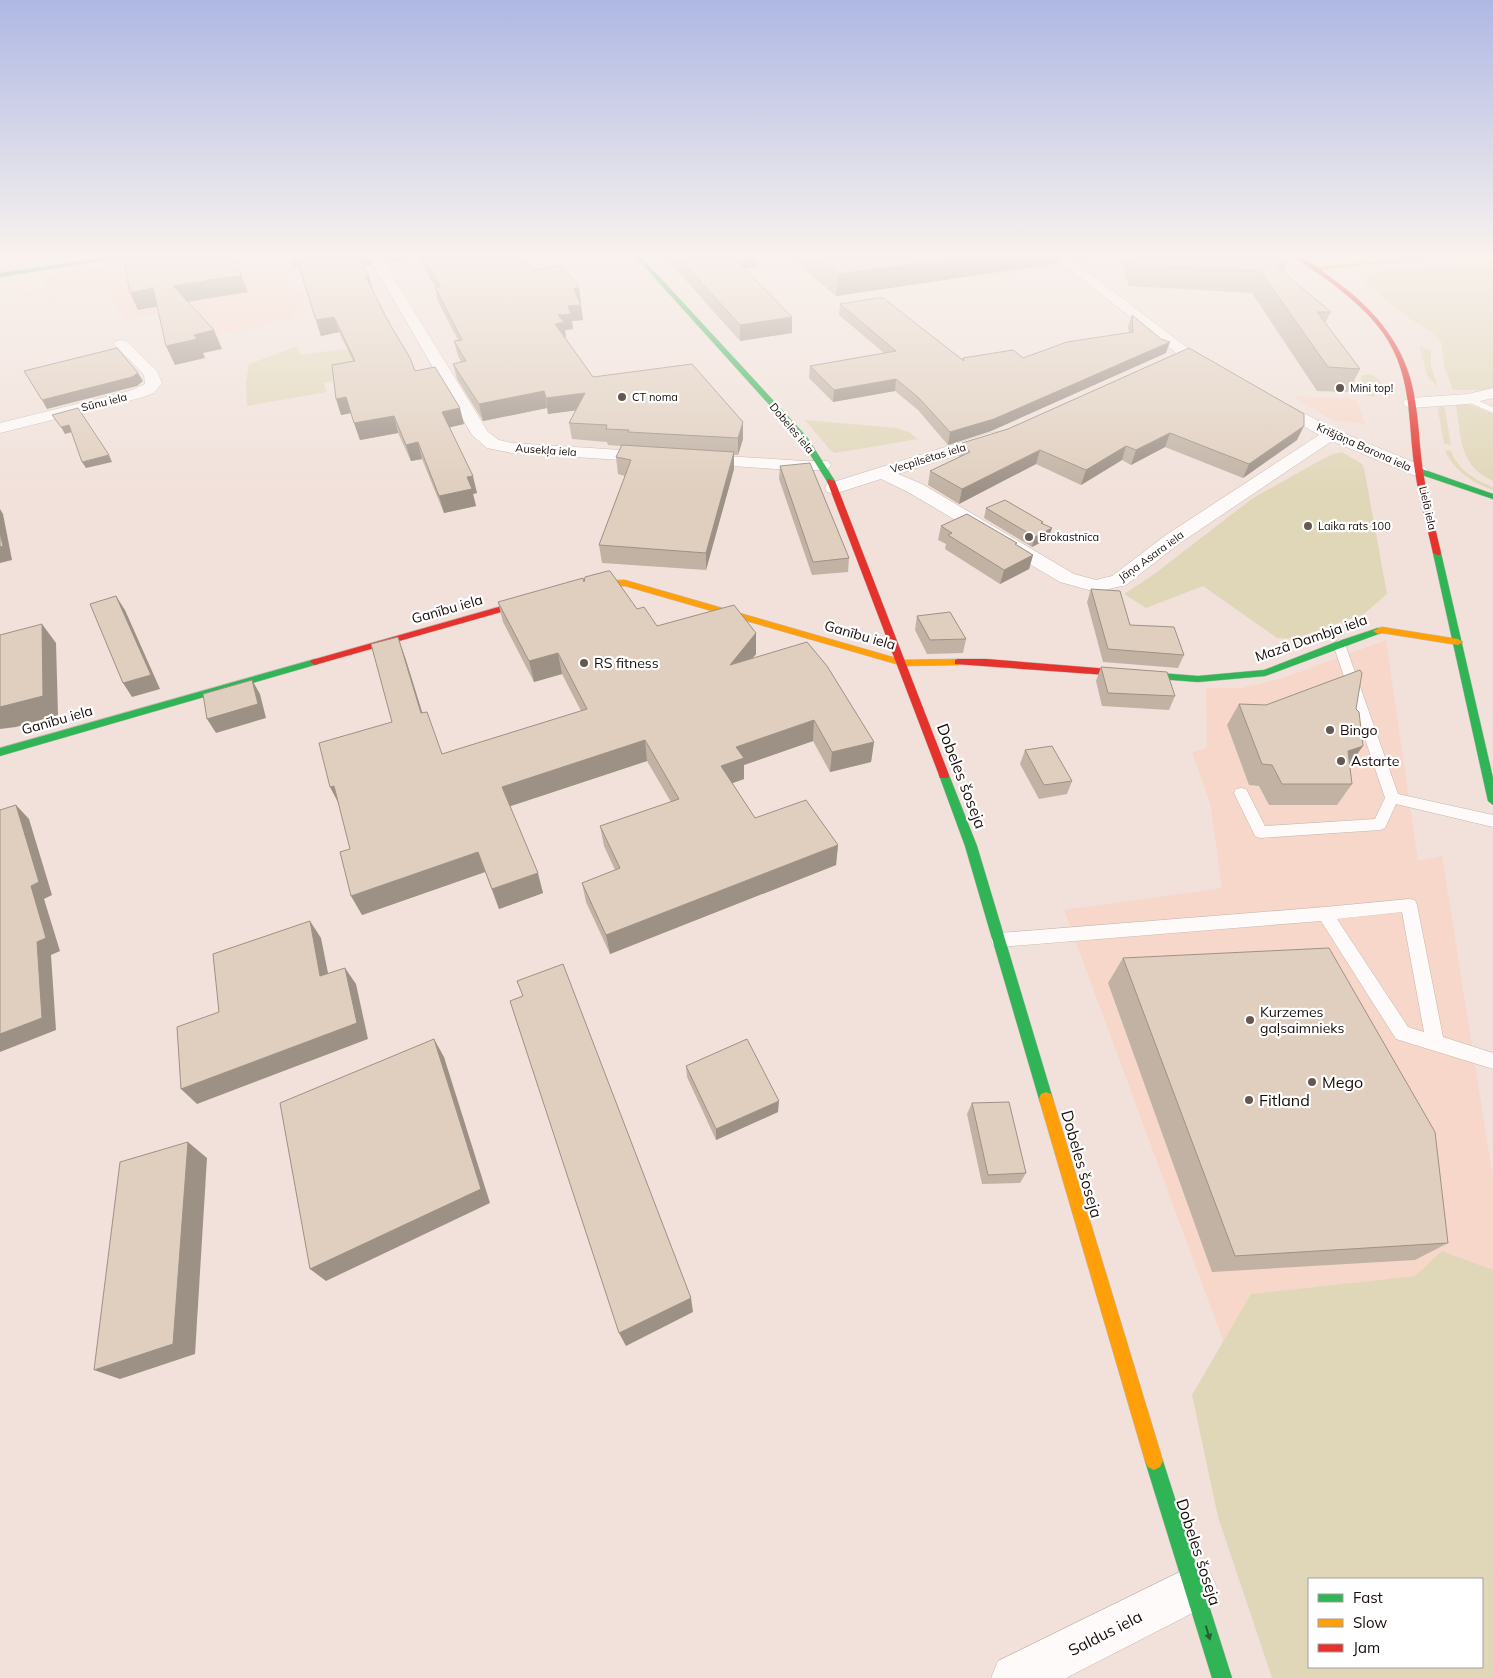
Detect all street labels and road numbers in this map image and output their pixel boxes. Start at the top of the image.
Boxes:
street label: Sūnu iela [80,390,128,414]
street label: Dobeles iela [767,400,817,456]
street label: Krišjāņa Barona iela [1314,420,1414,475]
street label: Vecpilsētas iela [888,440,968,476]
street label: Ausekļa iela [515,441,577,460]
street label: Lielā iela [1416,485,1440,531]
street label: Jāņa Asara iela [1116,528,1187,585]
street label: Ganību iela [409,590,485,628]
street label: Mazā Dambja iela [1253,610,1369,666]
street label: Ganību iela [822,616,898,654]
street label: Ganību iela [19,701,95,739]
street label: Dobeles šoseja [933,721,991,831]
street label: Dobeles šoseja [1057,1108,1107,1220]
street label: Dobeles šoseja [1172,1496,1226,1608]
street label: Saldus iela [1065,1606,1145,1660]

